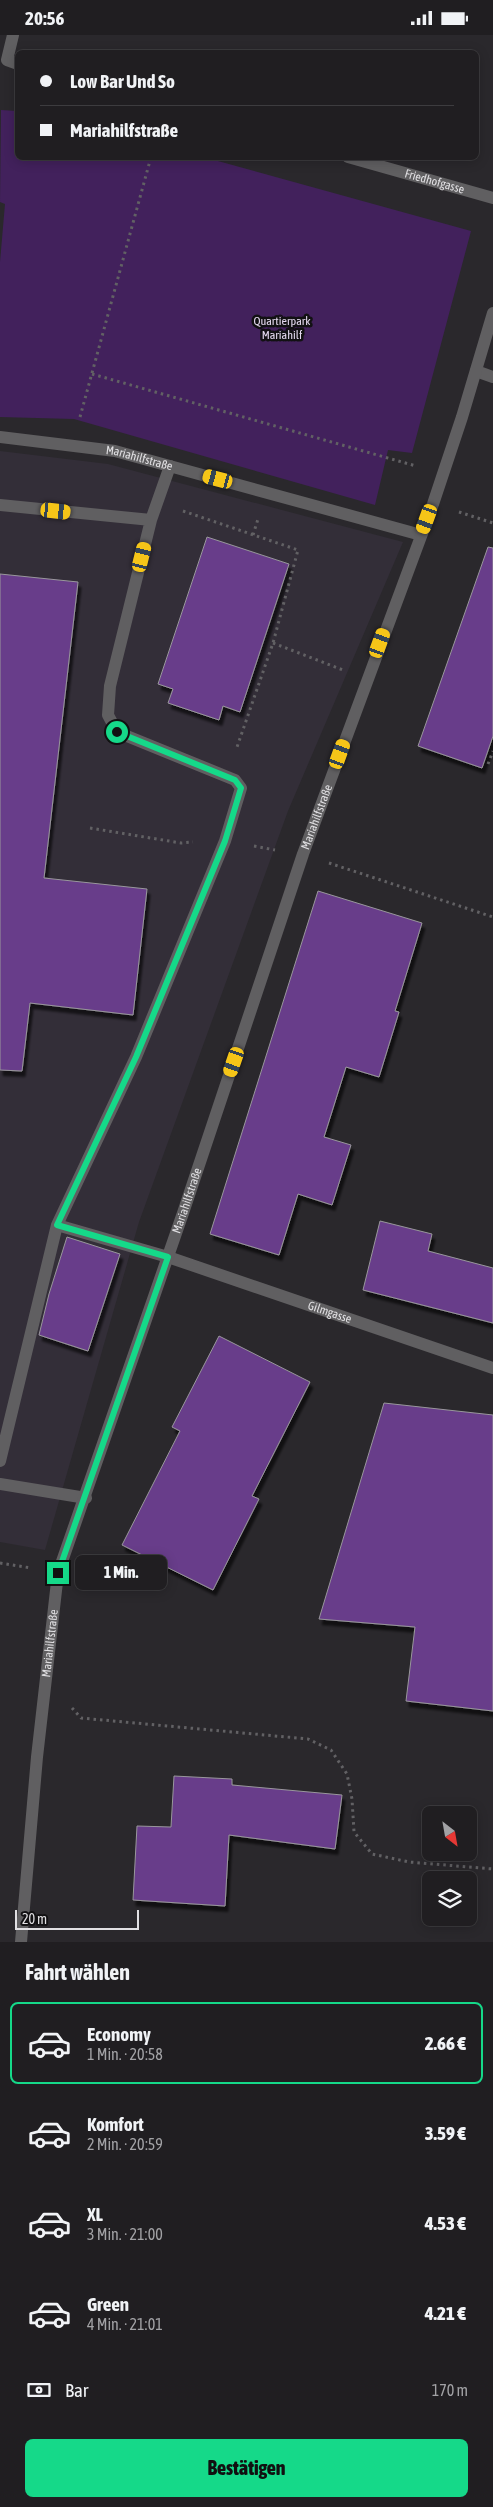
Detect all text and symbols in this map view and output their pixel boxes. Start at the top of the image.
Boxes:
text: 20:56 [25,7,64,29]
text: Low Bar Und So [70,70,175,92]
text: Mariahilfstraße [70,119,178,141]
street label: Friedhofgasse [403,166,466,197]
park label: Quartierpark Mariahilf [253,314,311,342]
street label: Mariahilfstraße [105,443,174,473]
car [201,468,234,490]
car [40,502,71,520]
car [414,502,439,536]
car [131,541,152,573]
car [367,626,392,660]
route start [106,721,128,743]
car [327,737,352,771]
street label: Mariahilfstraße [298,782,335,851]
car [222,1045,245,1079]
street label: Mariahilfstraße [169,1166,205,1235]
street label: Gilmgasse [306,1298,354,1326]
callout: 1 Min. [76,1555,168,1591]
route end [47,1562,69,1584]
text: 1 Min. [104,1563,138,1581]
street label: Mariahilfstraße [39,1609,61,1678]
north arrow [422,1806,478,1861]
map controls [422,1806,477,1926]
button: layers [422,1871,477,1926]
scale bar [15,1907,139,1930]
text: 20 m [22,1911,47,1927]
text: Fahrt wählen [25,1959,130,1985]
icon: car [27,2021,72,2066]
text: Economy [87,2023,151,2045]
text: 2.66 € [425,2032,466,2054]
text: 1 Min. · 20:58 [87,2045,163,2063]
icon: car [27,2111,72,2156]
text: Komfort [87,2113,144,2135]
text: 3.59 € [425,2122,466,2144]
text: 2 Min. · 20:59 [87,2135,163,2153]
icon: car [27,2201,72,2246]
text: XL [87,2203,103,2225]
text: 4.53 € [425,2212,466,2234]
text: 3 Min. · 21:00 [87,2225,163,2243]
icon: car [27,2291,72,2336]
text: Green [87,2293,129,2315]
text: 4.21 € [425,2302,466,2324]
text: 4 Min. · 21:01 [87,2315,163,2333]
icon: cash [25,2376,53,2404]
text: Bar [65,2379,88,2401]
text: 170 m [432,2381,468,2399]
button: Bestätigen [25,2439,468,2497]

